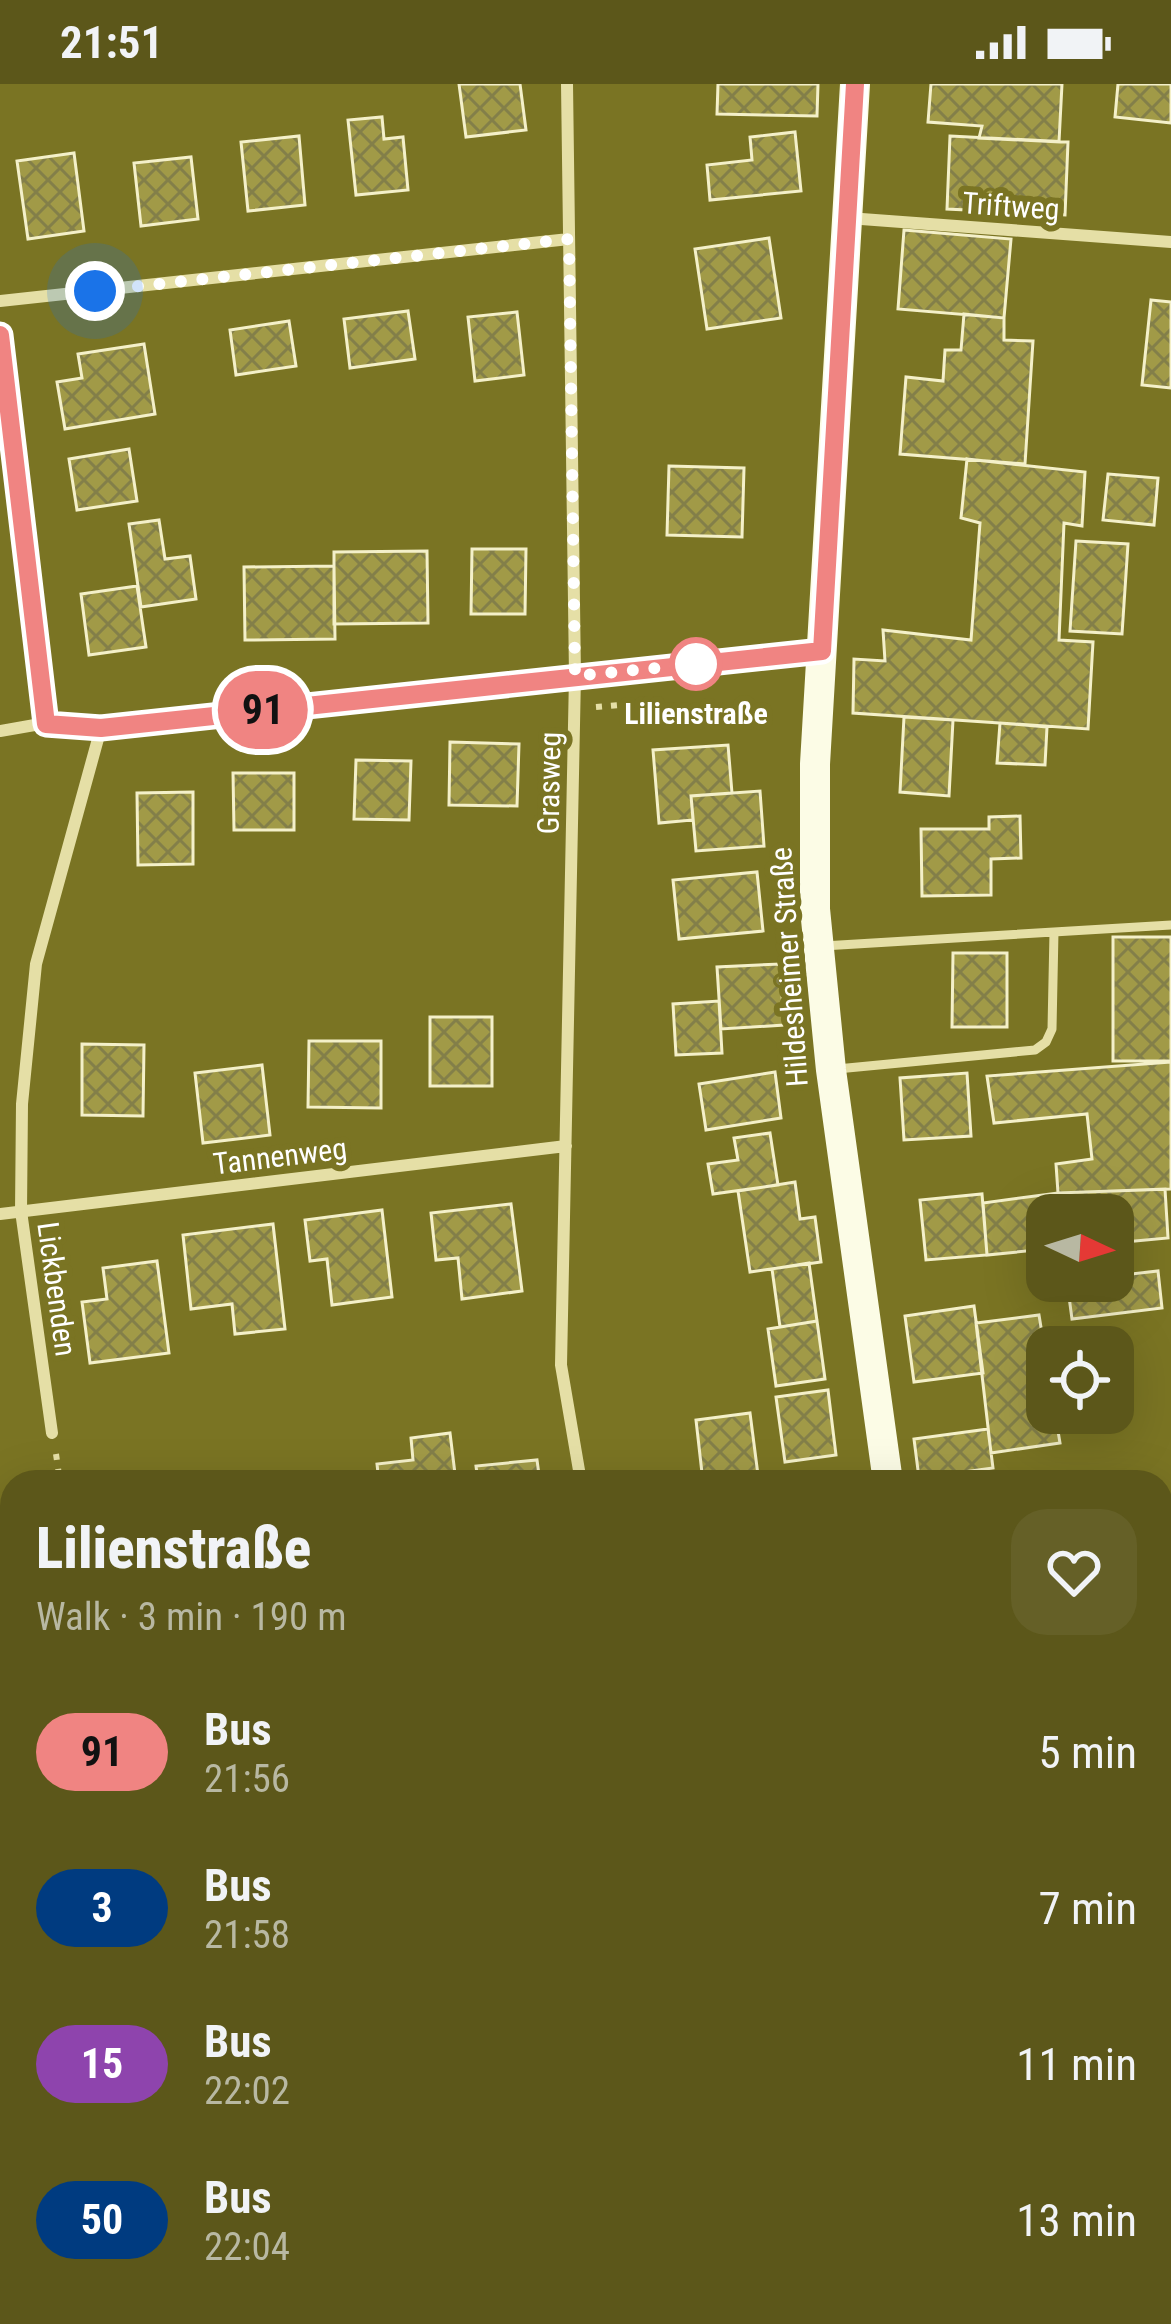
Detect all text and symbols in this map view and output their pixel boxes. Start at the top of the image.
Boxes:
text: 21:51 [60,16,163,69]
street label: Triftweg [961,185,1061,227]
your location [65,261,125,321]
marker: Lilienstraße [671,639,721,689]
line badge: 91 [209,671,317,749]
text: 91 [242,685,284,734]
place label: Lilienstraße [624,696,768,731]
street label: Grasweg [531,731,567,835]
street label: Hildesheimer Straße [763,846,815,1088]
street label: Tannenweg [211,1130,349,1182]
north arrow [1026,1194,1134,1302]
map controls [1026,1194,1134,1434]
street label: Lickbenden [30,1220,84,1358]
button: locate [1026,1326,1134,1434]
button: heart [1011,1509,1137,1635]
text: Lilienstraße [36,1515,311,1582]
text: Walk · 3 min · 190 m [36,1594,347,1640]
text: Bus [204,1703,272,1756]
text: 5 min [1038,1726,1137,1779]
text: 91 [81,1727,123,1776]
text: 21:56 [204,1756,290,1802]
text: Bus [204,1859,272,1912]
text: 7 min [1038,1882,1137,1935]
text: 3 [91,1883,113,1932]
text: 21:58 [204,1912,290,1958]
text: Bus [204,2015,272,2068]
text: 11 min [1016,2038,1137,2091]
text: 15 [81,2039,123,2088]
text: 22:02 [204,2068,290,2114]
text: Bus [204,2171,272,2224]
text: 13 min [1016,2194,1137,2247]
text: 50 [81,2195,123,2244]
text: 22:04 [204,2224,290,2270]

